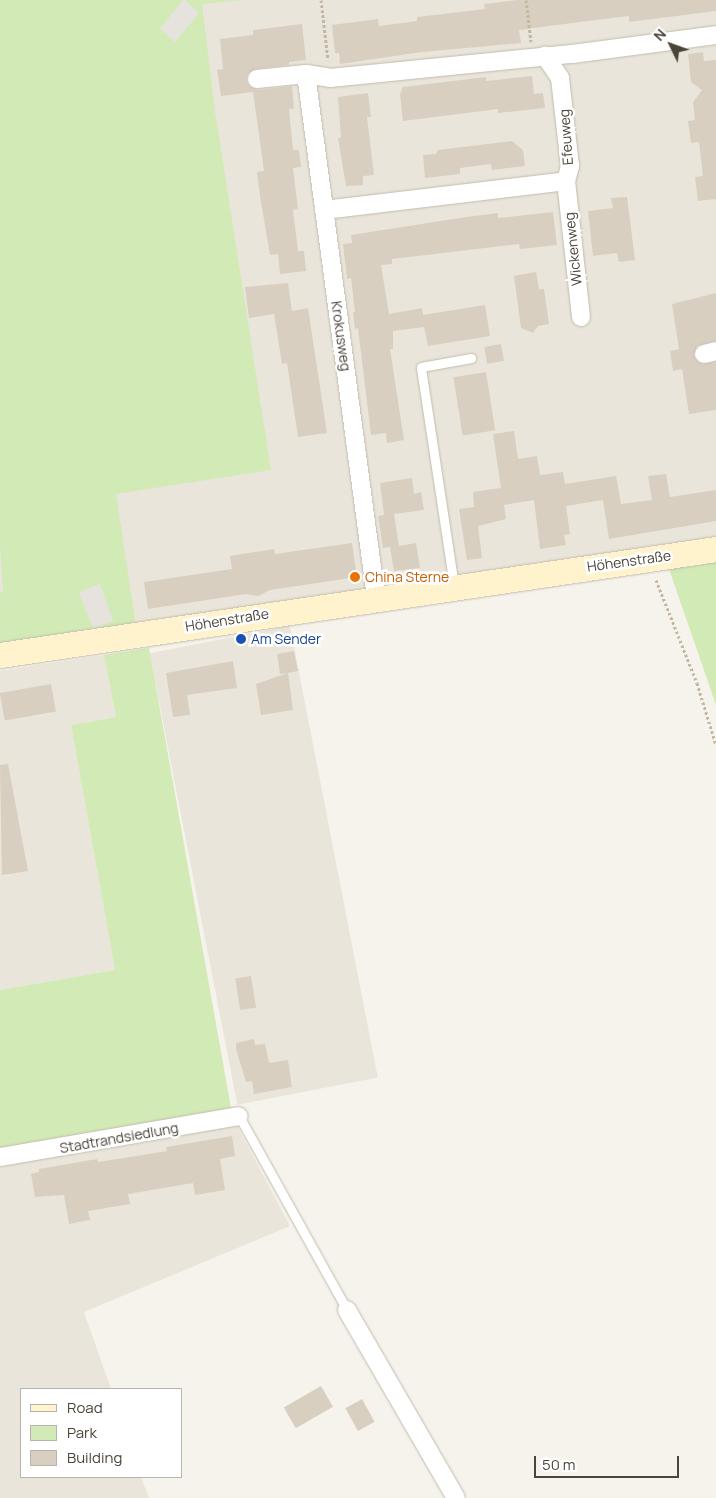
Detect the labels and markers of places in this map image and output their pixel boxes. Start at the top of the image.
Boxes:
place label: China Sterne [365,569,449,585]
marker: China Sterne [349,571,361,583]
place label: Am Sender [251,631,321,647]
marker: Am Sender [235,633,247,645]

